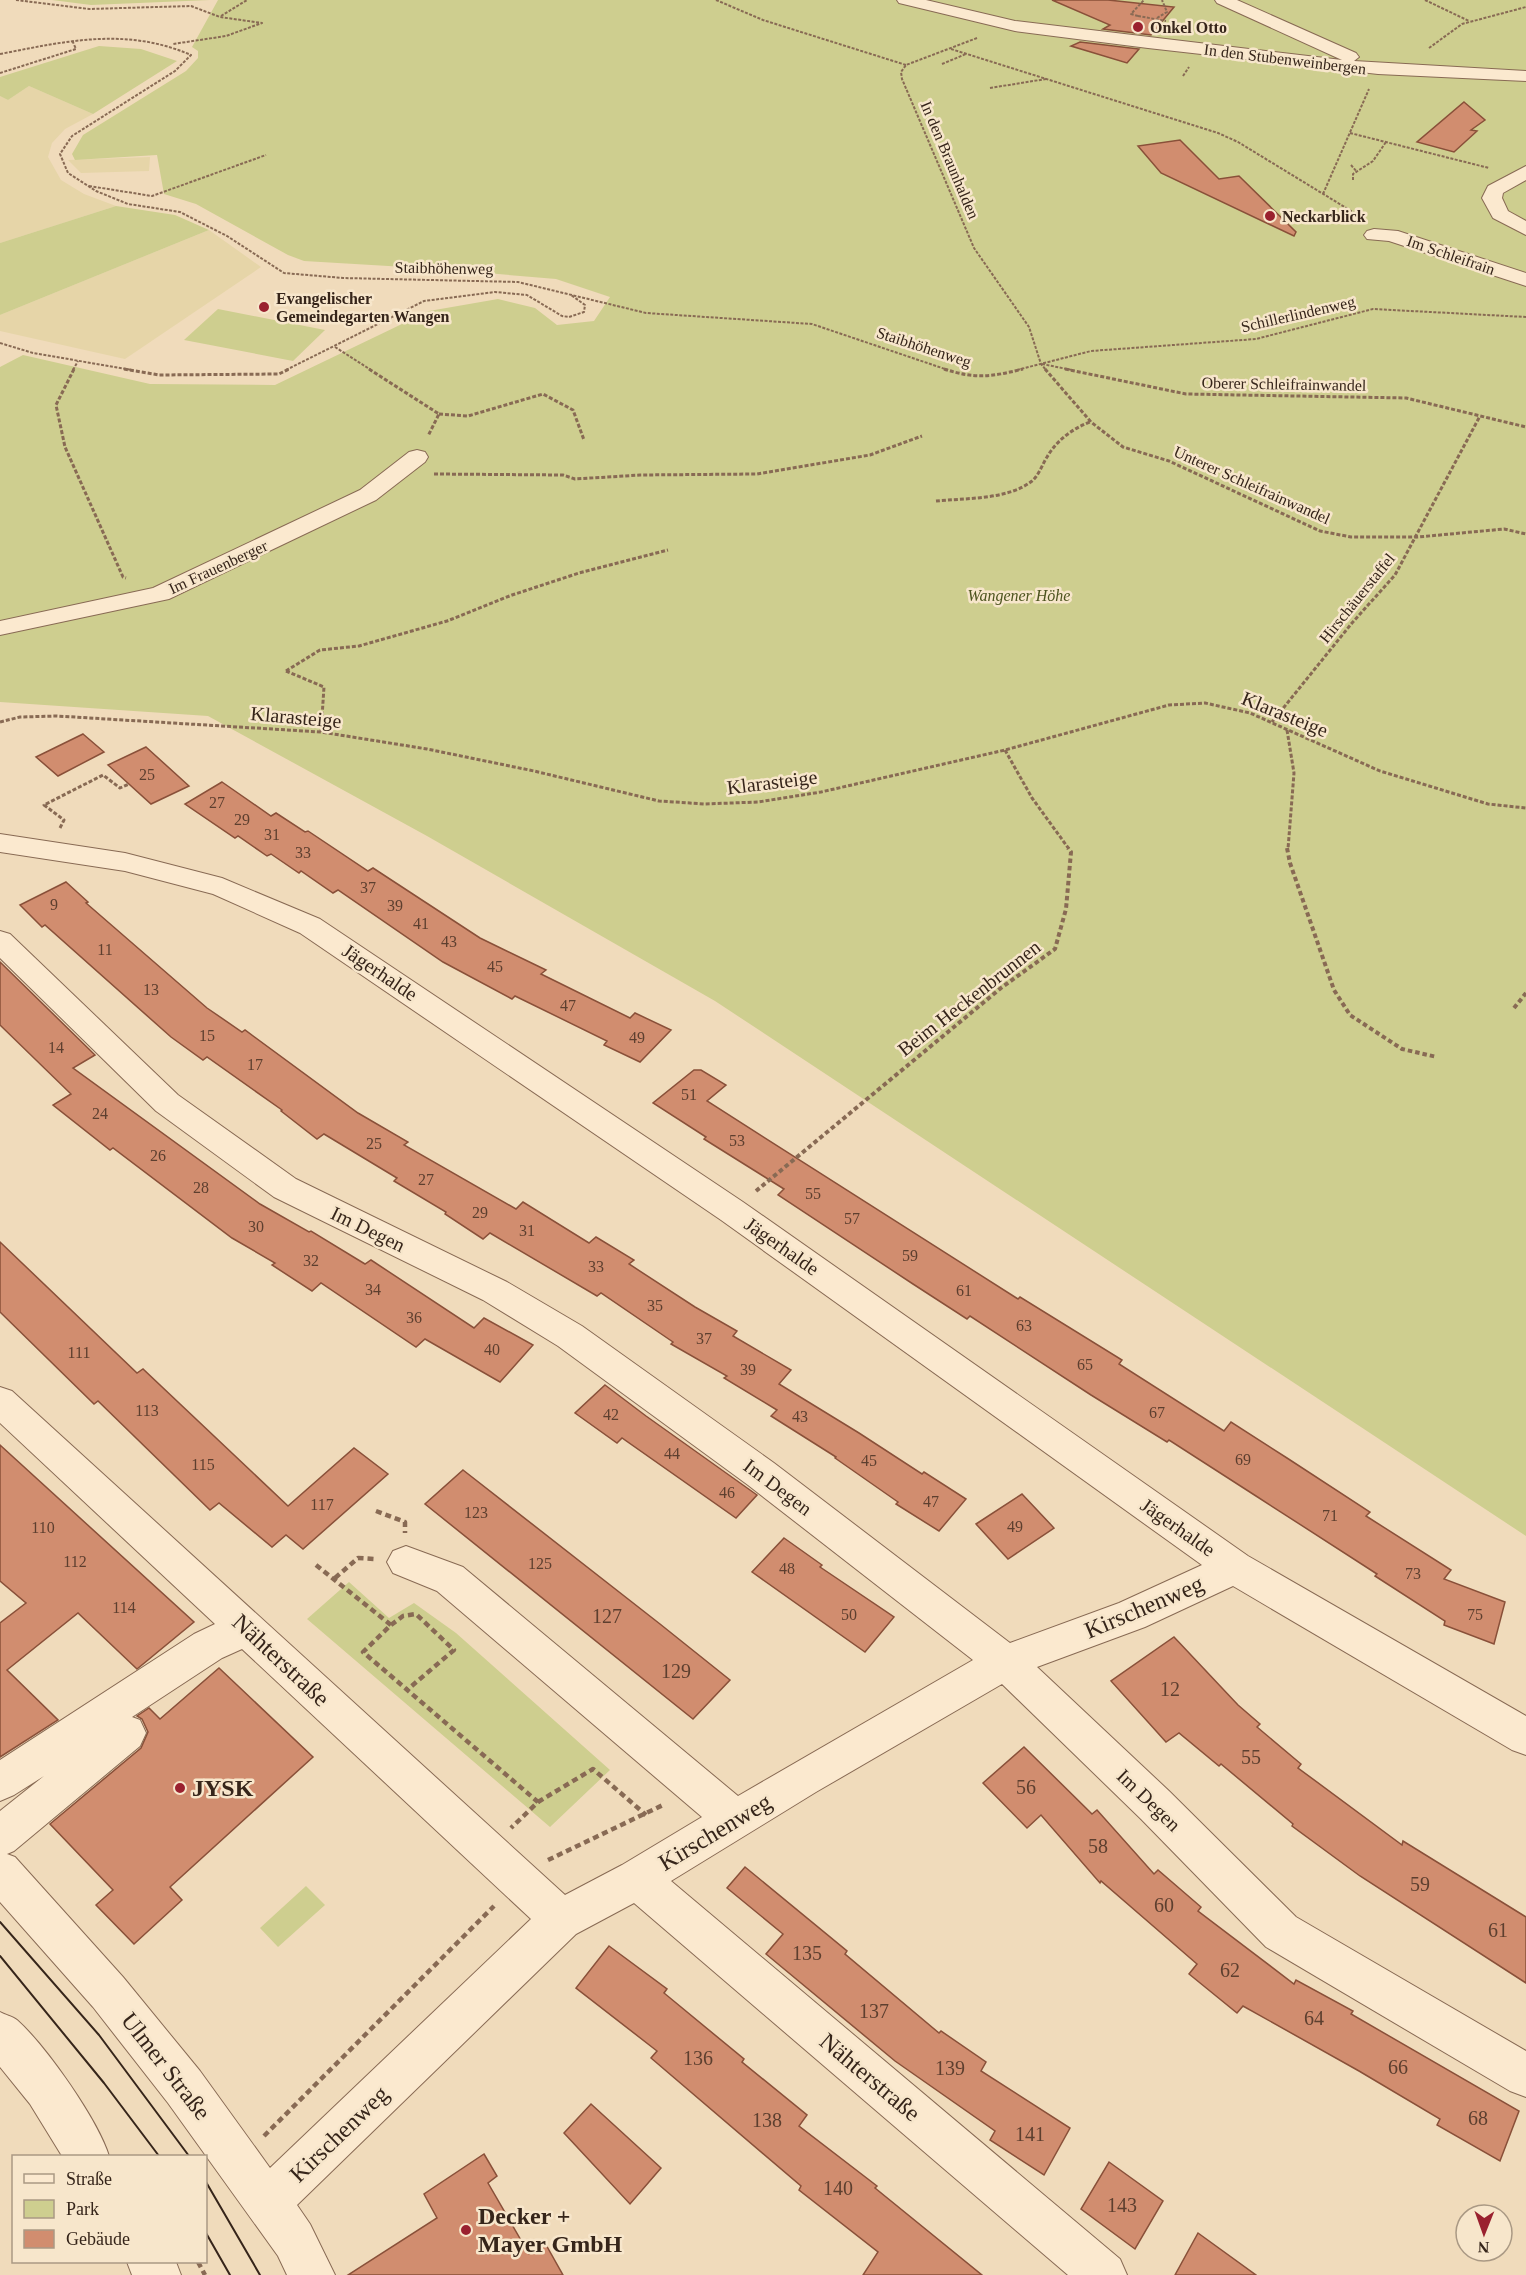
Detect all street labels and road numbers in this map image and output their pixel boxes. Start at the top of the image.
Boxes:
street label: In den Stubenweinbergen [1203,41,1367,78]
street label: In den Braunhalden [918,99,982,221]
street label: Im Schleifrain [1405,232,1497,278]
street label: Staibhöhenweg [395,259,493,278]
street label: Schillerlindenweg [1239,293,1357,336]
street label: Staibhöhenweg [874,324,974,371]
street label: Oberer Schleifrainwandel [1201,374,1367,394]
street label: Unterer Schleifrainwandel [1171,443,1333,527]
street label: Im Frauenberger [166,536,271,598]
street label: Hirschäuerstaffel [1316,550,1399,646]
street label: Klarasteige [1238,687,1331,742]
street label: Klarasteige [250,702,342,733]
street label: Klarasteige [725,766,819,799]
street label: Beim Heckenbrunnen [893,935,1045,1061]
street label: Jägerhalde [338,939,422,1006]
street label: Im Degen [327,1202,409,1257]
street label: Jägerhalde [740,1212,823,1280]
street label: Im Degen [739,1454,816,1520]
street label: Jägerhalde [1136,1493,1219,1561]
street label: Kirschenweg [1081,1570,1207,1644]
street label: Nähterstraße [227,1609,335,1711]
street label: Im Degen [1112,1765,1185,1836]
street label: Kirschenweg [654,1788,776,1876]
street label: Ulmer Straße [116,2007,216,2125]
street label: Nähterstraße [815,2028,925,2126]
street label: Kirschenweg [284,2081,394,2187]

